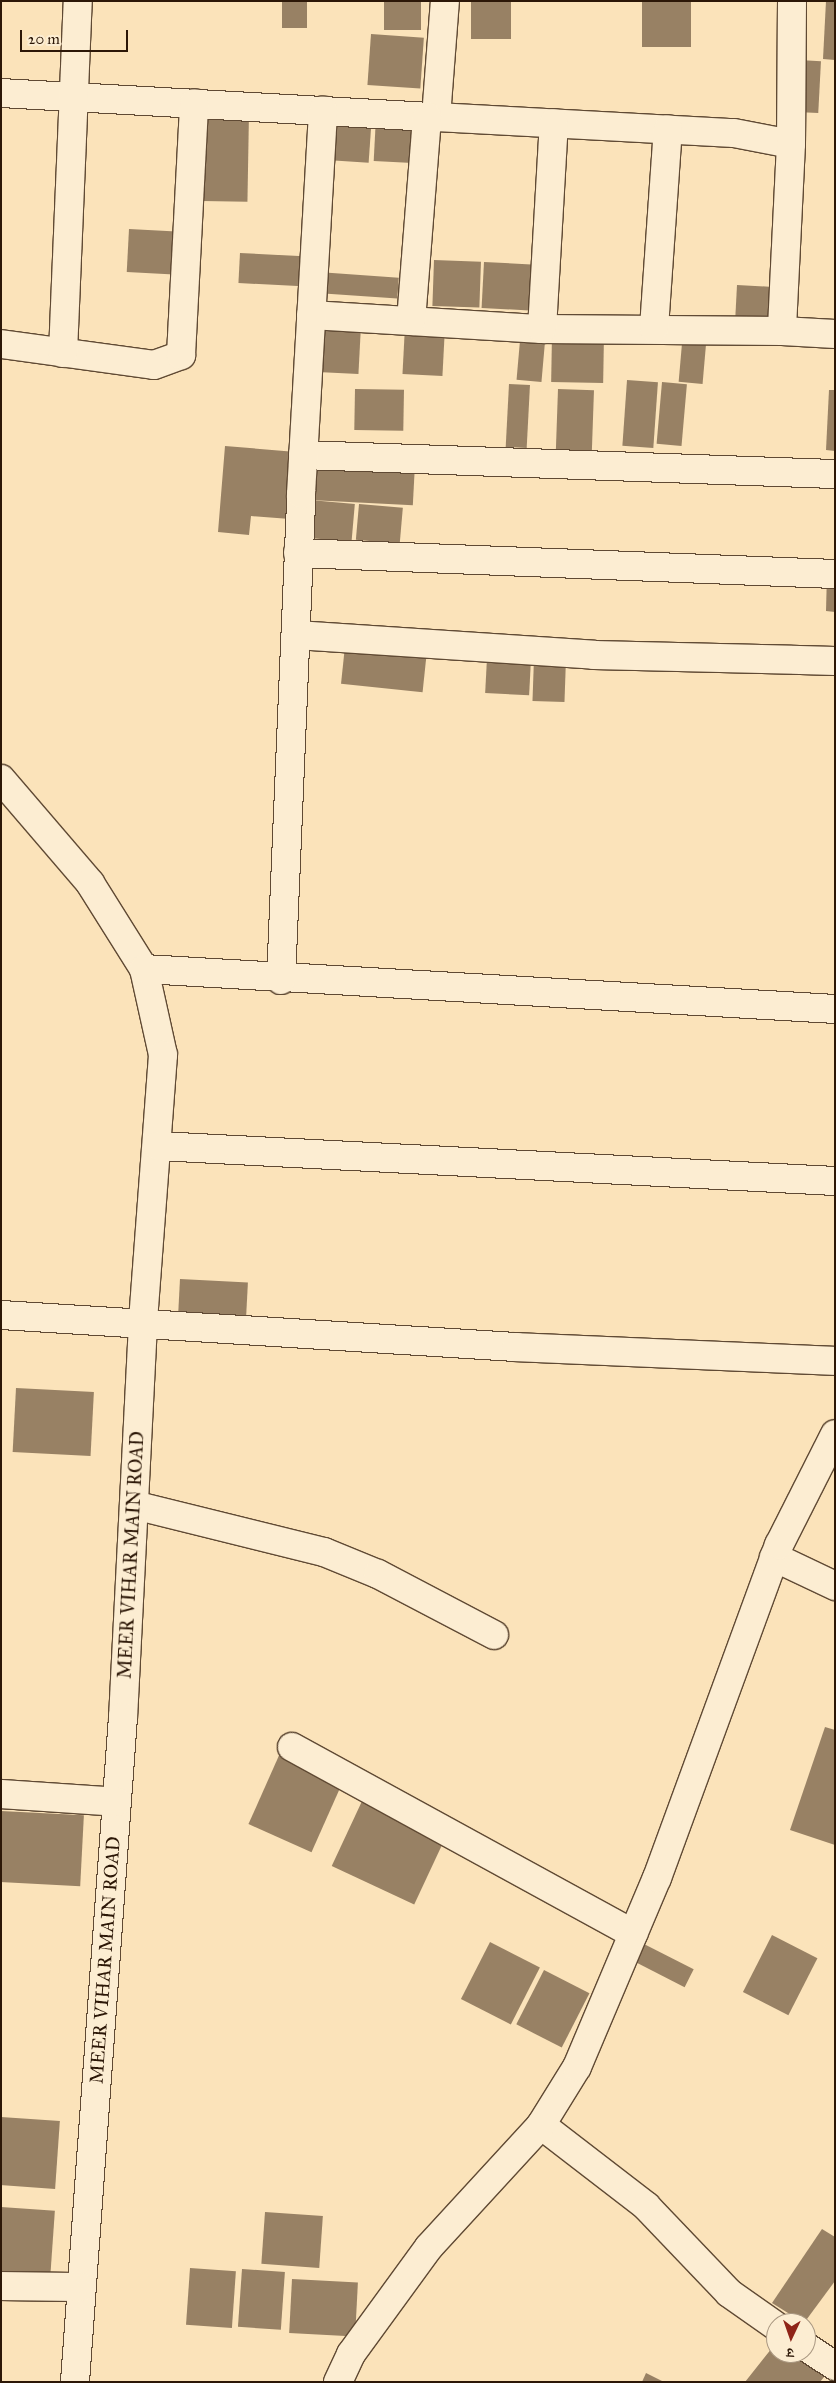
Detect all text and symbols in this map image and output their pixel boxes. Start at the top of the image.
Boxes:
scale bar [22,20,130,52]
text: 20 m [28,30,60,48]
street label: MEER VIHAR MAIN ROAD [113,1431,149,1679]
street label: MEER VIHAR MAIN ROAD [85,1835,125,2085]
north arrow [766,2313,816,2363]
text: उ [786,2344,794,2361]

